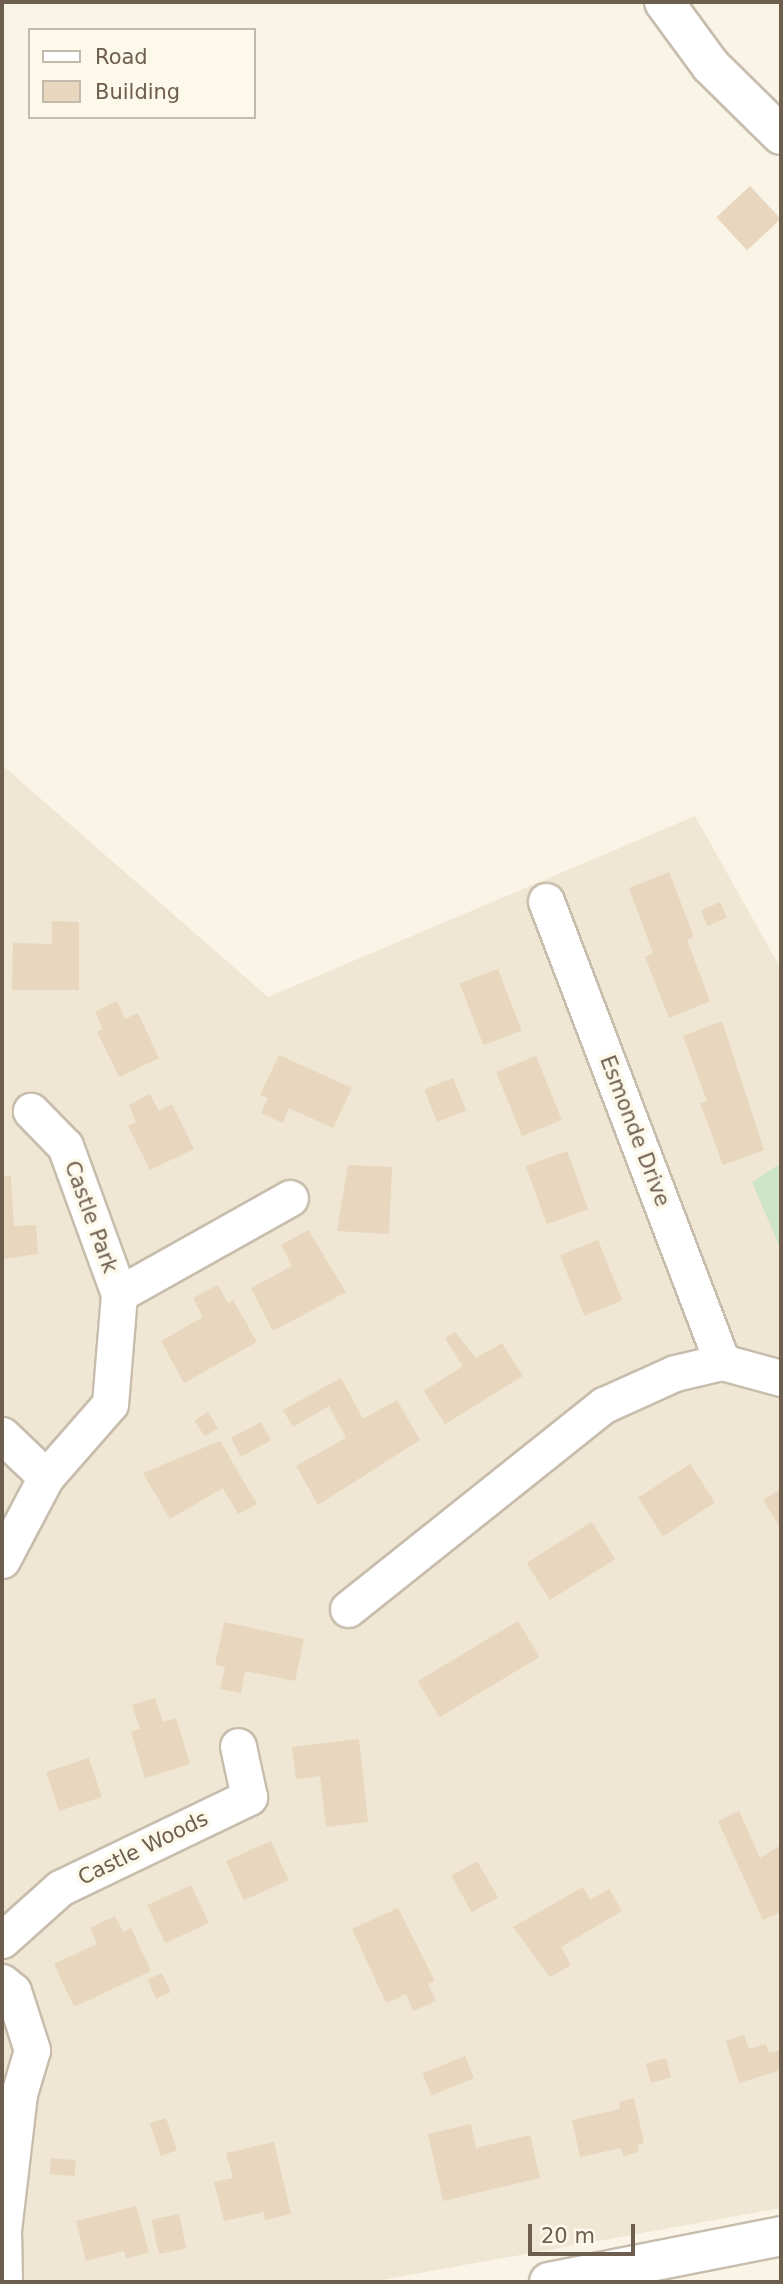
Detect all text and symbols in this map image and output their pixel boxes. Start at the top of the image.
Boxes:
legend [28,28,256,119]
text: Road [95,45,148,69]
text: Building [95,80,180,104]
street label: Esmonde Drive [595,1052,675,1210]
street label: Castle Park [59,1157,123,1277]
street label: Castle Woods [74,1806,212,1890]
scale bar [531,2210,638,2254]
text: 20 m [541,2224,595,2248]

